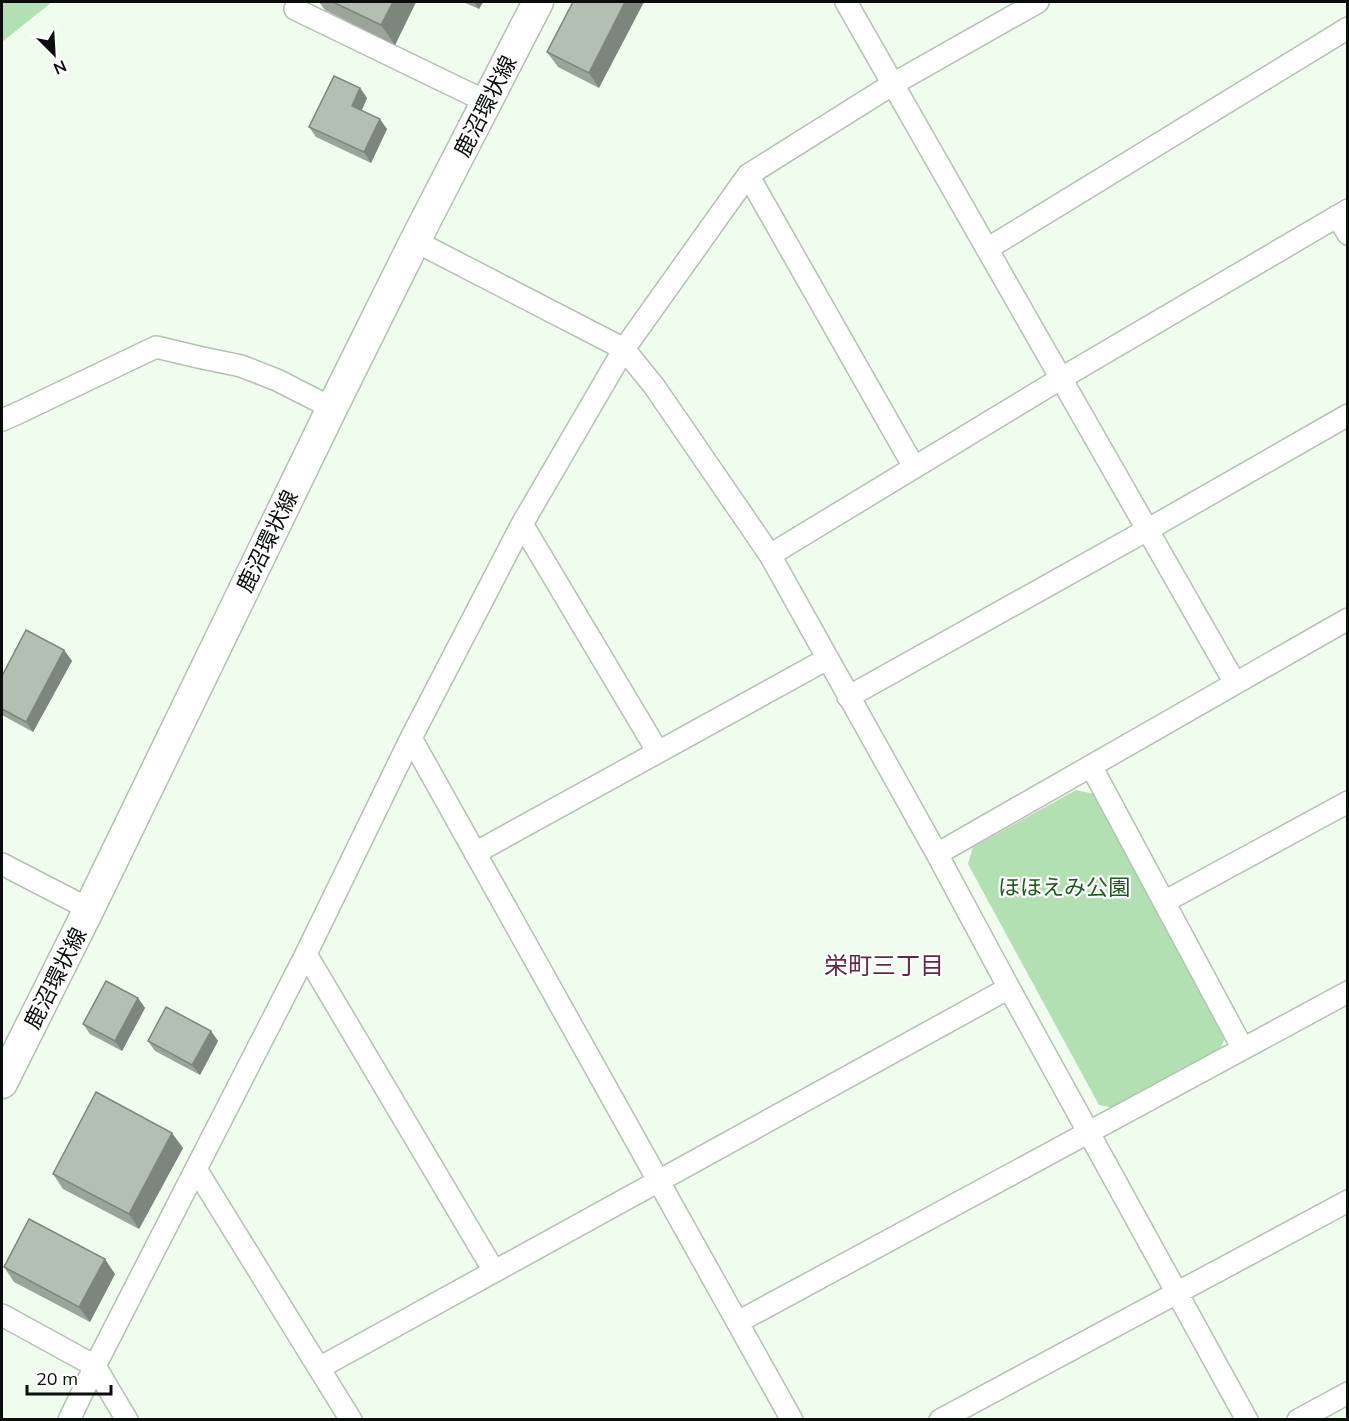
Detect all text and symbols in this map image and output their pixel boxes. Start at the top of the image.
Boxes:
north arrow [24,24,84,84]
street label: 鹿沼環状線 [448,51,522,161]
text: N [51,56,70,79]
street label: 鹿沼環状線 [230,485,304,597]
park label: ほほえみ公園 [998,873,1130,901]
street label: 鹿沼環状線 [18,923,92,1033]
district label: 栄町三丁目 [824,950,944,980]
scale bar [27,1358,111,1396]
text: 20 m [36,1367,78,1390]

